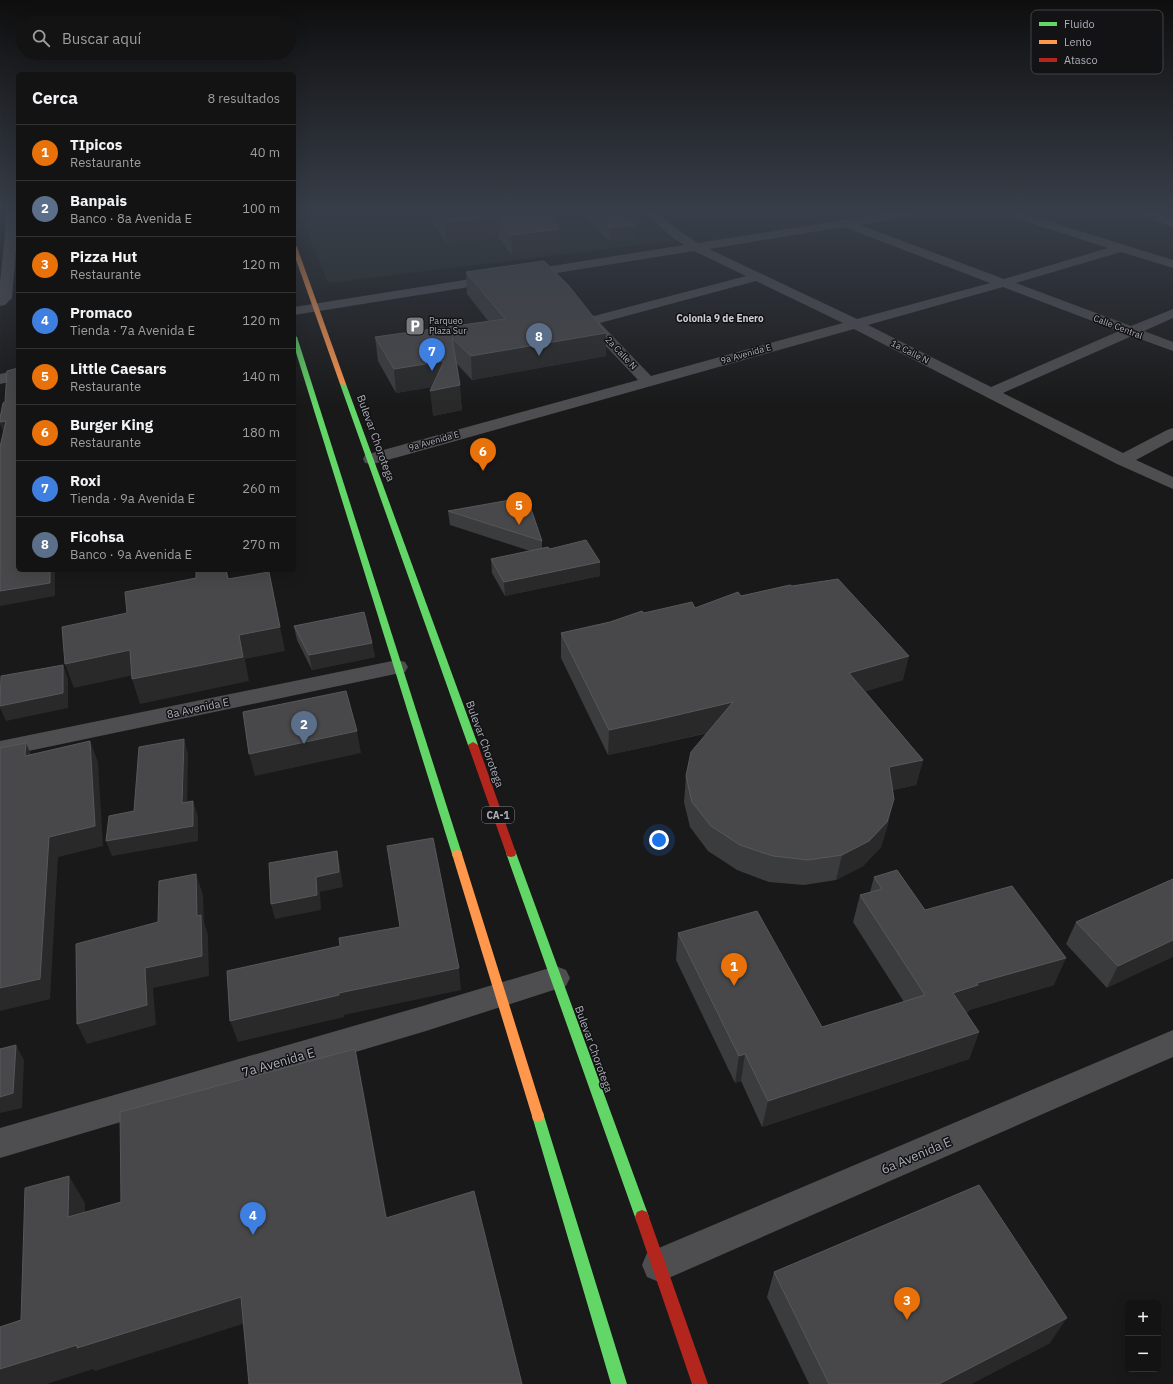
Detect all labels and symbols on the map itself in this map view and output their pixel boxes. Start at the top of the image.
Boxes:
legend [1031,10,1163,74]
text: Fluido [1064,17,1095,31]
text: Lento [1064,35,1092,49]
text: Atasco [1064,53,1098,67]
district label: Colonia 9 de Enero [676,312,764,325]
street label: Calle Central [1092,312,1145,341]
parking icon: Parqueo Plaza Sur [404,315,426,337]
place label: Parqueo Plaza Sur [429,315,467,336]
pin: 8 [526,323,552,356]
street label: 2a Calle N [603,334,639,371]
street label: 1a Calle N [889,337,931,366]
pin: 7 [419,338,445,371]
street label: 9a Avenida E [719,341,772,366]
street label: Bulevar Chorotega [354,393,398,483]
street label: 9a Avenida E [407,428,460,453]
pin: 6 [470,438,496,471]
pin: 5 [506,492,532,525]
street label: 8a Avenida E [165,695,231,721]
street label: Bulevar Chorotega [463,699,507,789]
pin: 2 [291,711,317,744]
road number: CA-1 [482,807,514,823]
your location [649,830,669,850]
pin: 1 [721,953,747,986]
street label: Bulevar Chorotega [572,1004,616,1094]
street label: 7a Avenida E [240,1044,317,1081]
street label: 6a Avenida E [878,1133,954,1178]
pin: 4 [240,1202,266,1235]
pin: 3 [894,1287,920,1320]

